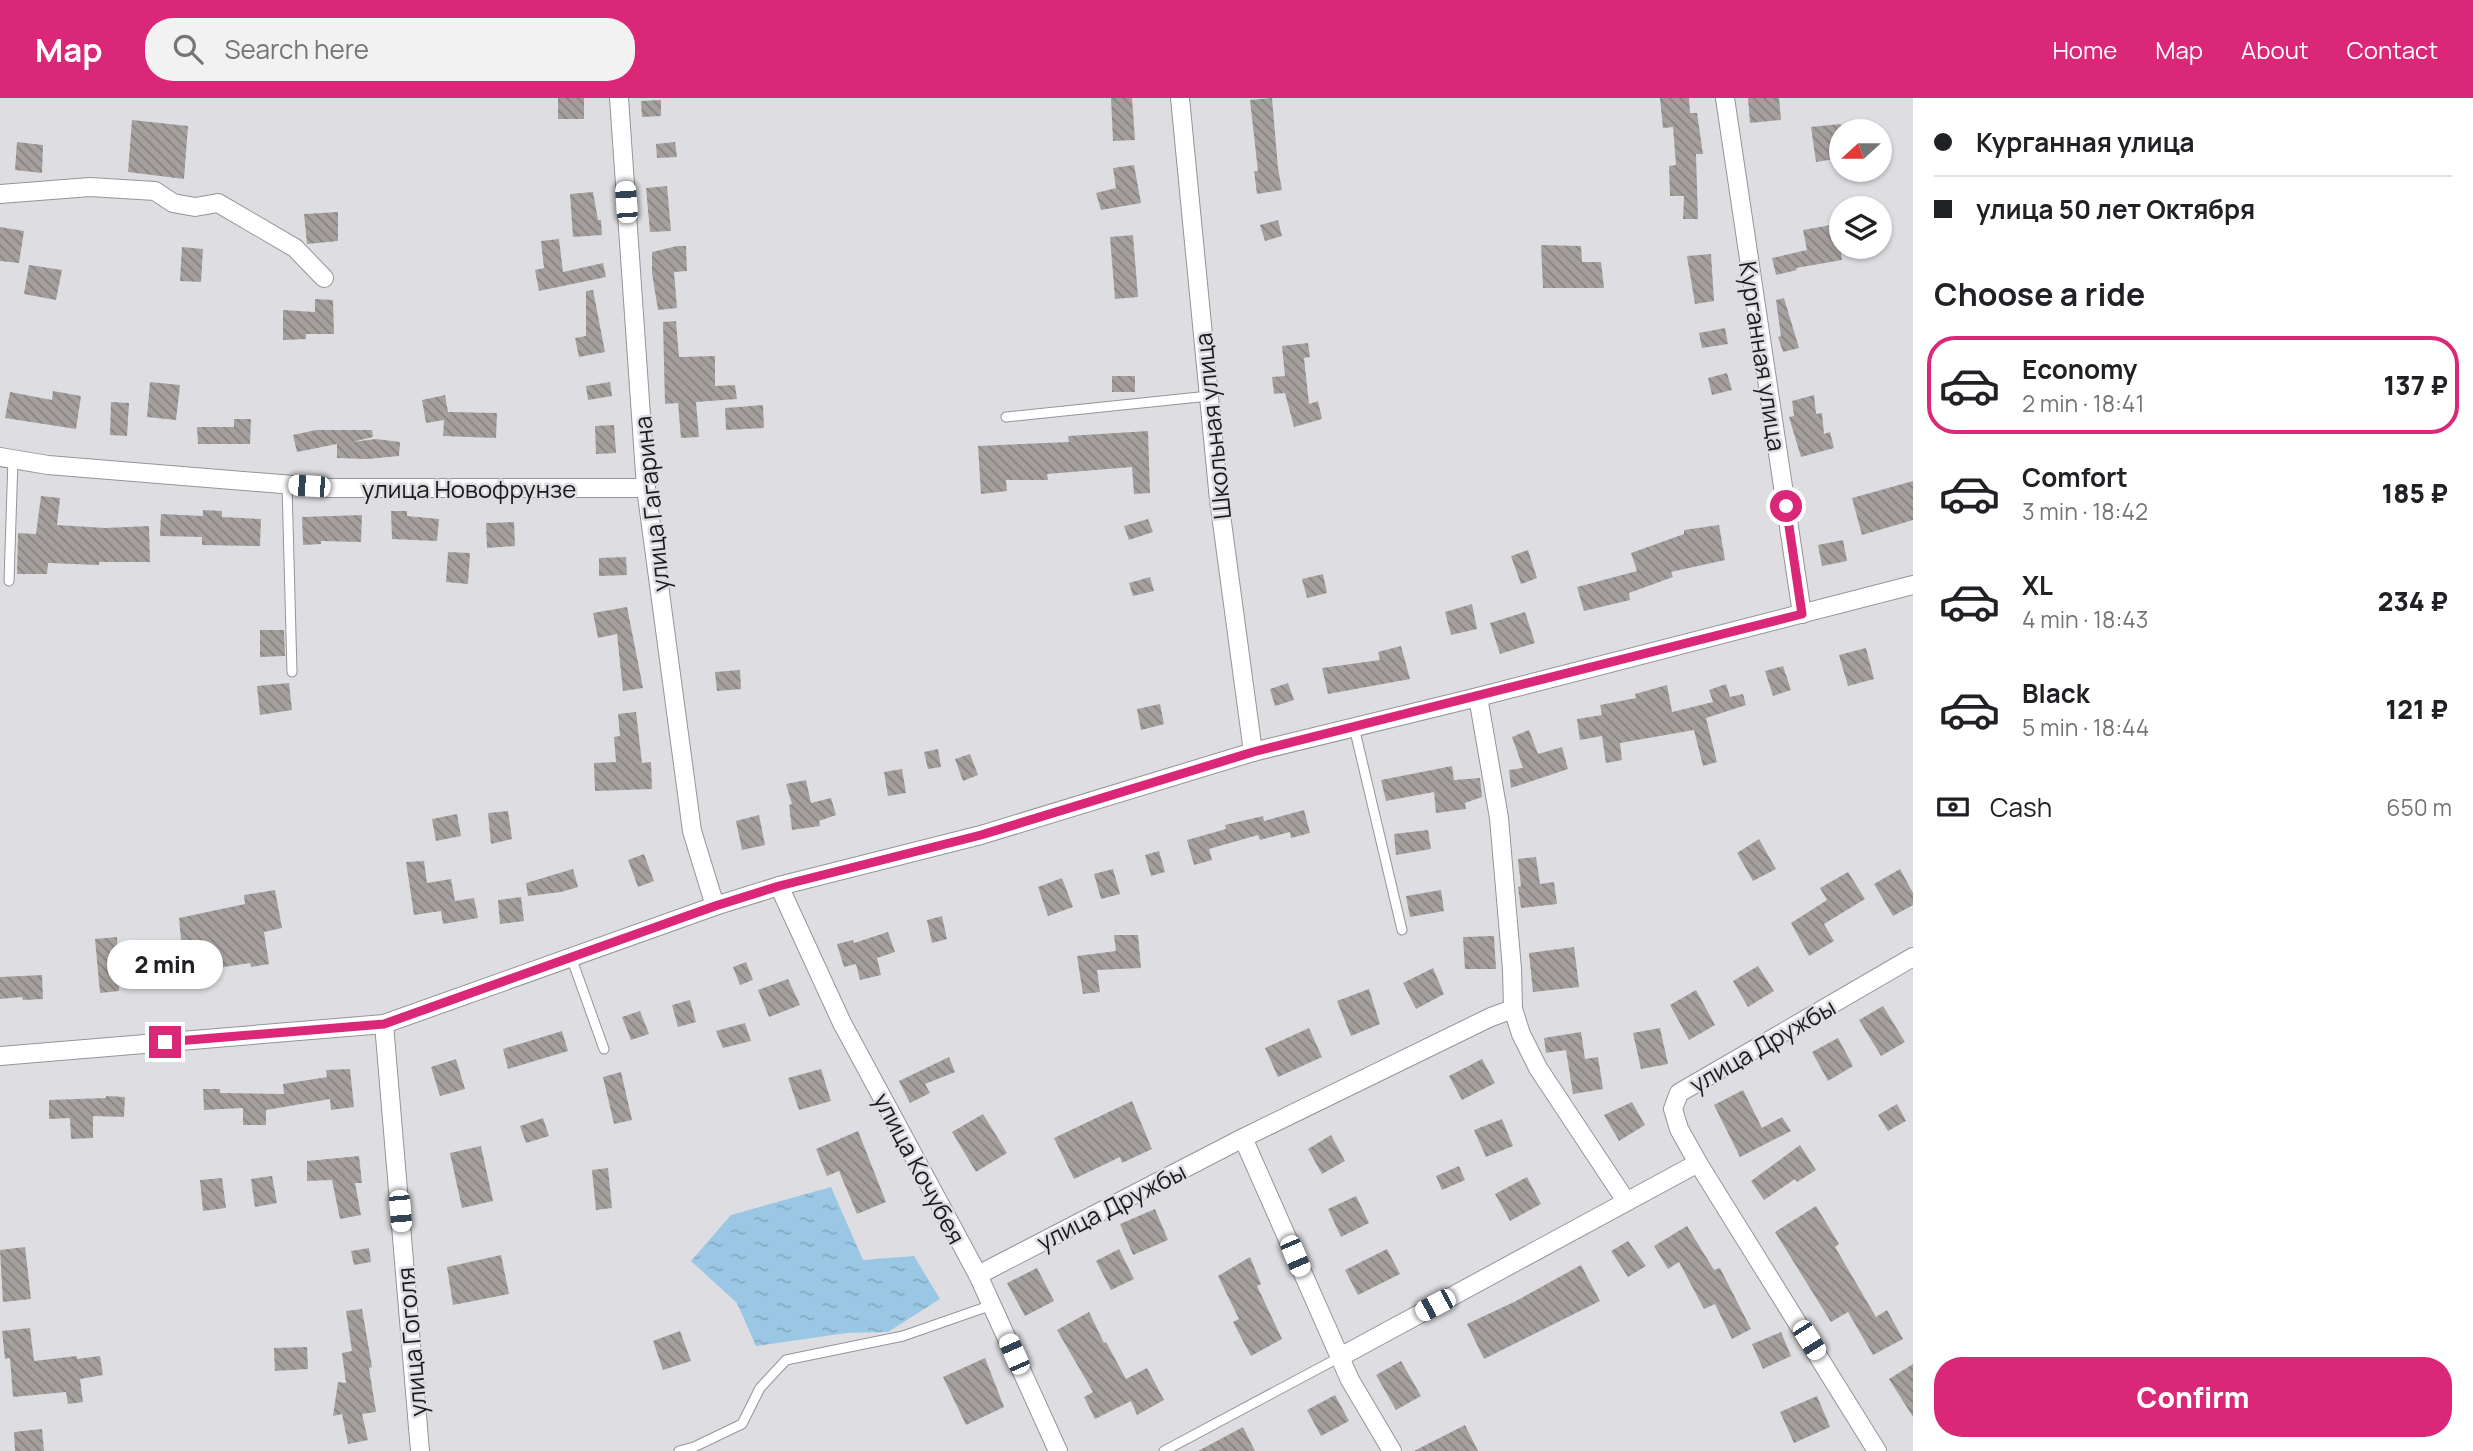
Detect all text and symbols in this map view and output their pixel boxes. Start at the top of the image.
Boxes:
search box [145,18,635,81]
text: Map [35,27,103,72]
icon: search [169,30,207,68]
text: Search here [225,31,369,67]
text: Home [2052,33,2117,66]
text: Map [2155,33,2203,66]
text: About [2241,33,2309,66]
text: Contact [2347,33,2438,66]
north arrow [1829,119,1892,182]
map controls [1829,119,1892,259]
text: Курганная улица [1976,124,2195,160]
car [615,180,638,224]
text: улица 50 лет Октября [1976,191,2255,227]
button: layers [1829,196,1892,259]
street label: Курганная улица [1732,259,1794,453]
text: Choose a ride [1934,272,2145,316]
street label: Школьная улица [1186,331,1238,521]
text: Economy [2022,351,2137,387]
icon: car [1938,354,2001,417]
text: 137 ₽ [2384,367,2448,403]
text: 2 min · 18:41 [2022,387,2144,419]
street label: улица Гагарина [625,415,677,593]
text: Comfort [2022,459,2128,495]
icon: car [1938,462,2001,525]
street label: улица Новофрунзе [362,472,576,505]
car [288,474,331,498]
text: 185 ₽ [2382,475,2448,511]
route start [1770,490,1802,522]
text: 3 min · 18:42 [2022,495,2148,527]
text: XL [2022,567,2053,603]
icon: car [1938,570,2001,633]
text: 234 ₽ [2378,583,2448,619]
text: 4 min · 18:43 [2022,603,2149,635]
text: Black [2022,675,2090,711]
icon: car [1938,678,2001,741]
text: 121 ₽ [2386,691,2448,727]
text: 5 min · 18:44 [2022,711,2149,743]
icon: cash [1934,788,1972,826]
text: Cash [1990,789,2052,825]
text: 650 m [2386,791,2452,823]
callout: 2 min [107,940,223,990]
text: 2 min [135,948,196,980]
street label: улица Дружбы [1683,990,1841,1100]
route end [149,1026,181,1058]
street label: улица Кочубея [866,1087,974,1249]
street label: улица Дружбы [1031,1154,1191,1258]
car [388,1189,413,1233]
car [1278,1233,1313,1279]
street label: улица Гоголя [388,1266,434,1418]
car [1412,1286,1459,1324]
car [1789,1317,1830,1363]
car [996,1331,1033,1377]
button: Confirm [1934,1357,2452,1437]

